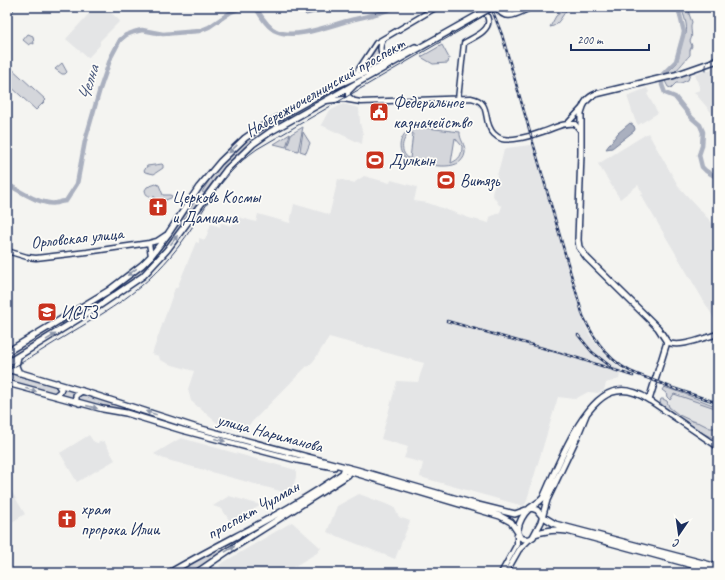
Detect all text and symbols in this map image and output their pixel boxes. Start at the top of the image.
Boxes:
scale bar [571,26,649,52]
street label: Набережночелнинский проспект [241,32,409,141]
text: 200 m [577,32,604,48]
water label: Челна [72,61,104,103]
place label: Федеральное казначейство [393,92,473,134]
public building icon: Федеральное казначейство [368,101,390,123]
one-way arrow [228,144,238,154]
sports icon: Дулкын [364,149,386,171]
place label: Дулкын [389,150,436,171]
sports icon: Витязь [435,169,457,191]
place label: Витязь [460,170,501,192]
place label: Церковь Космы и Дамиана [172,187,262,228]
church icon: Церковь Космы и Дамиана [147,196,169,218]
street label: Орловская улица [30,223,126,253]
one-way arrow [170,235,178,246]
one-way arrow [127,268,138,277]
school or university icon: ИСГЗ [36,301,58,323]
place label: ИСГЗ [61,302,99,323]
one-way arrow [45,333,57,340]
one-way arrow [25,387,37,393]
one-way arrow [86,404,99,410]
street label: улица Нариманова [214,409,326,457]
one-way arrow [145,410,157,416]
one-way arrow [214,437,226,443]
street label: проспект Чулман [203,475,305,544]
place label: храм пророка Илии [81,499,161,540]
church icon: храм пророка Илии [56,508,78,530]
north arrow [659,514,699,554]
text: С [671,536,681,551]
one-way arrow [225,546,236,553]

